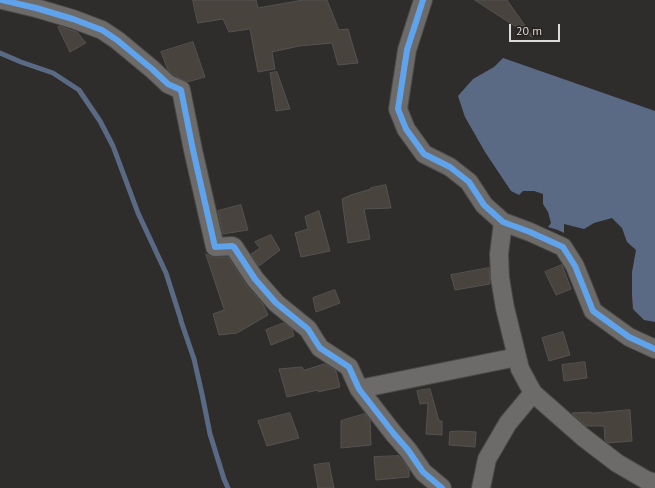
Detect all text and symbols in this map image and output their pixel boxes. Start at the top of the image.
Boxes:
scale bar [511,16,562,42]
text: 20 m [516,23,542,38]

